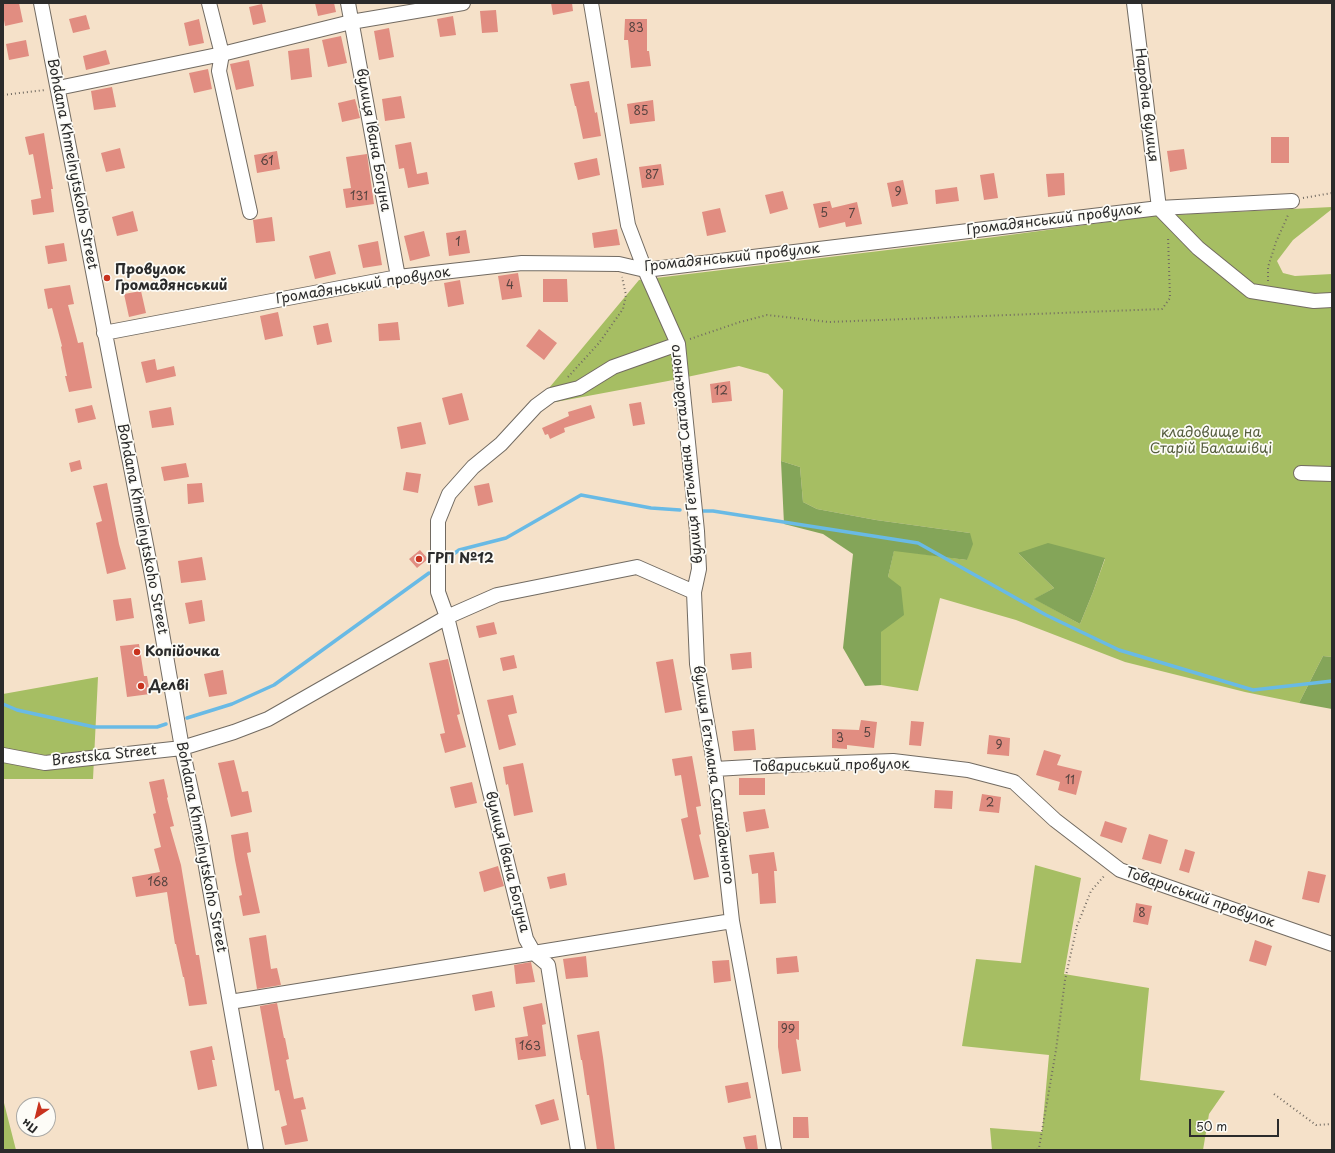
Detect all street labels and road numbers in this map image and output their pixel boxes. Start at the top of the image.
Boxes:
street label: Народна вулиця [1131,47,1161,163]
street label: Bohdana Khmelnytskoho Street [43,57,101,271]
street label: вулиця Івана Богуна [352,67,394,213]
street label: Громадянський провулок [965,201,1143,239]
street label: Громадянський провулок [643,240,821,276]
street label: Громадянський провулок [275,264,451,308]
street label: вулиця Гетьмана Сагайдачного [667,343,707,565]
street label: Bohdana Khmelnytskoho Street [113,422,171,636]
street label: вулиця Гетьмана Сагайдачного [689,665,737,885]
street label: Bohdana Khmelnytskoho Street [172,740,230,954]
street label: Brestska Street [51,742,157,770]
street label: Товариський провулок [752,756,910,776]
street label: вулиця Івана Богуна [481,790,533,934]
street label: Товариський провулок [1123,865,1277,931]

